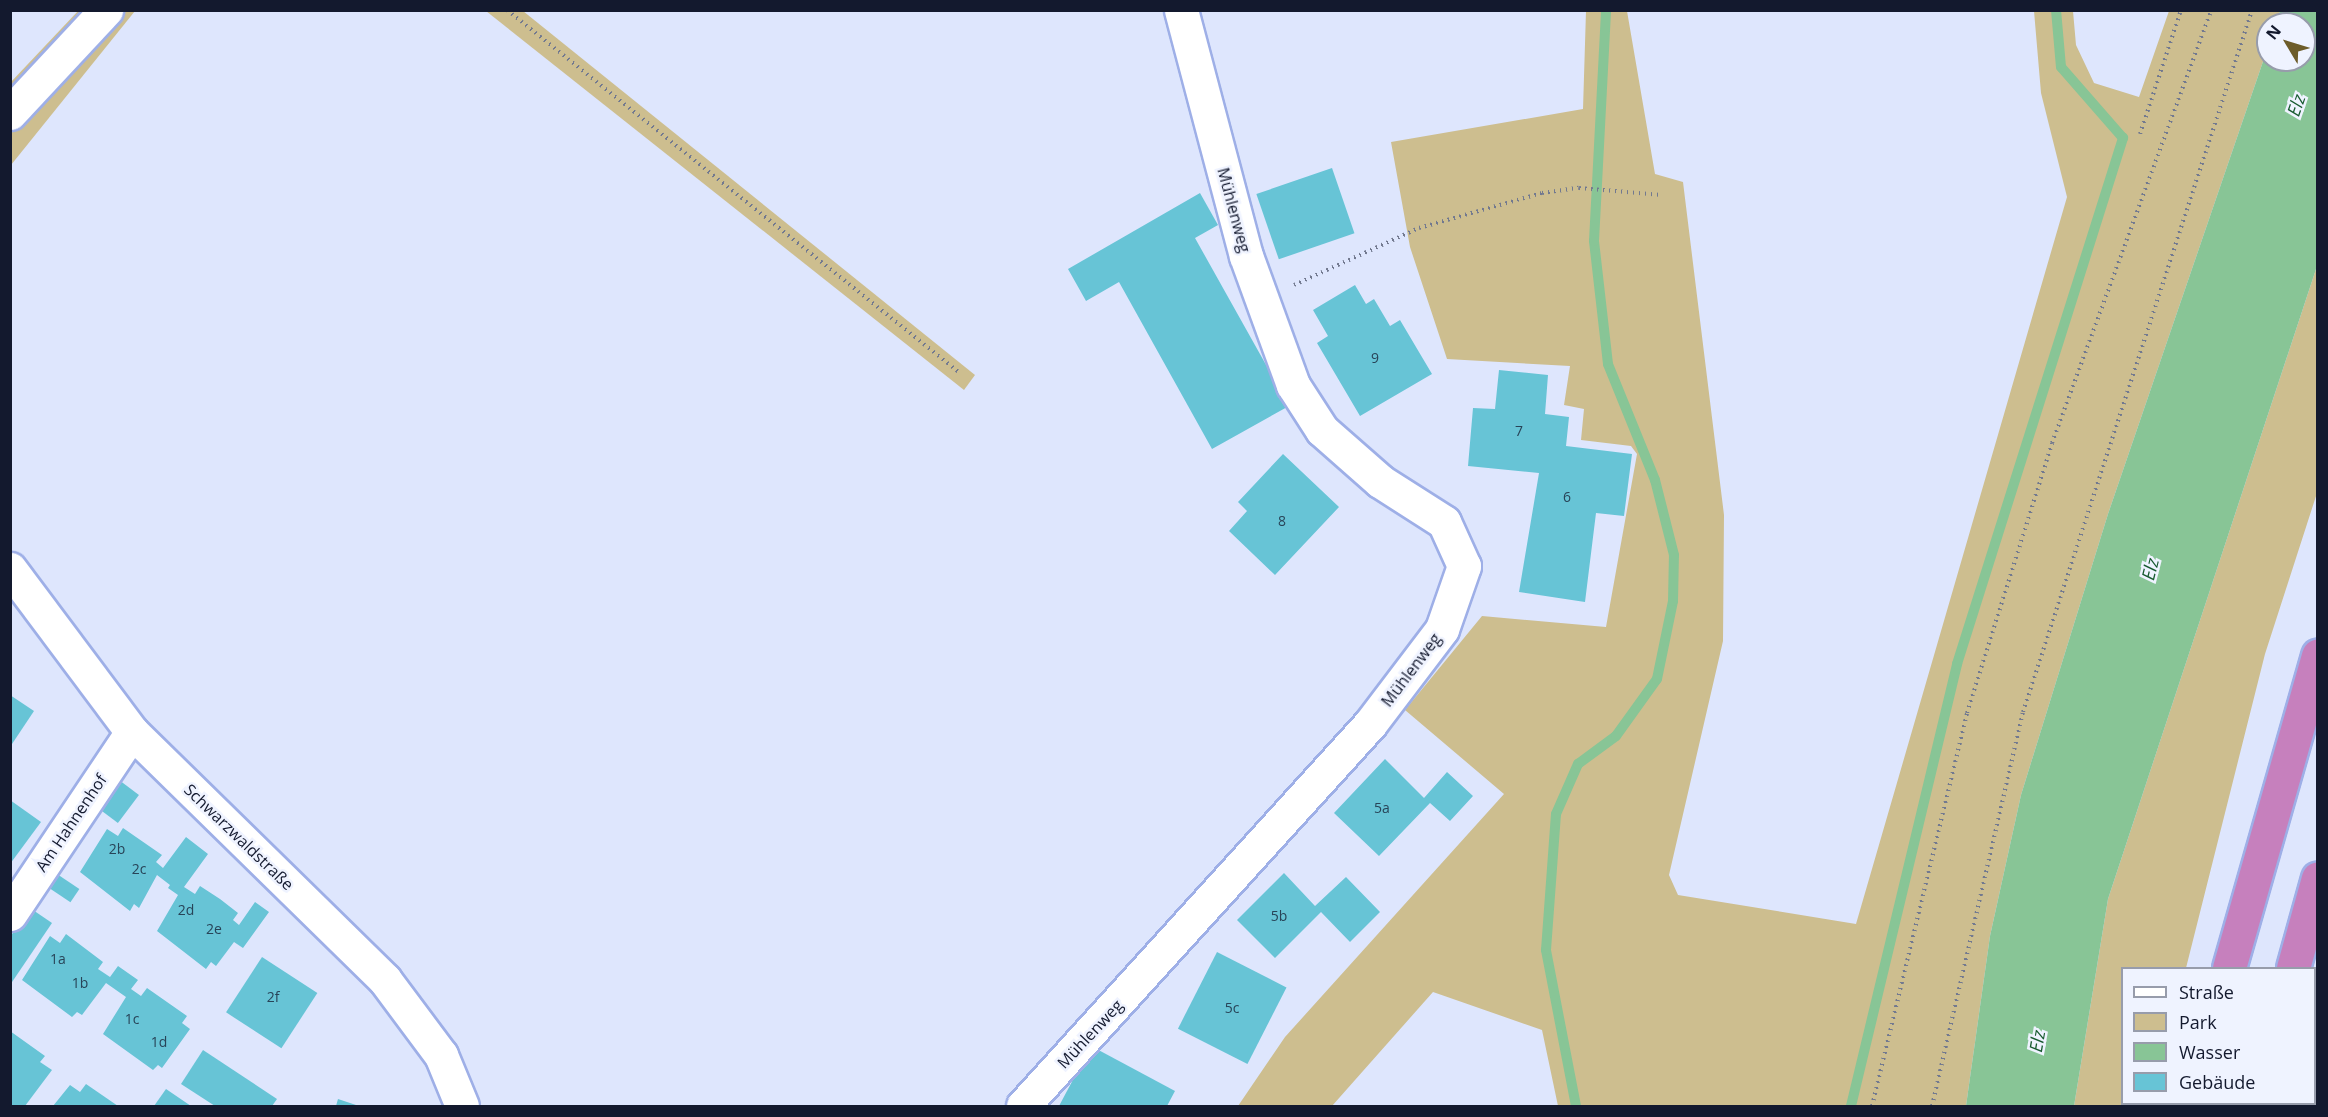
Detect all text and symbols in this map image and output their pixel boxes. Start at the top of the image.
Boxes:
north arrow [2256,12,2316,72]
text: N [2261,20,2286,44]
water label: Elz [2282,91,2310,119]
street label: Mühlenweg [1213,166,1255,254]
house number: 9 [1371,350,1379,366]
house number: 7 [1515,423,1523,439]
house number: 6 [1563,489,1571,505]
house number: 8 [1278,513,1286,529]
water label: Elz [2137,556,2163,582]
street label: Mühlenweg [1377,630,1445,710]
street label: Am Hahnenhof [31,771,111,875]
street label: Schwarzwaldstraße [180,780,298,894]
house number: 5a [1374,800,1390,816]
house number: 2b [109,841,125,857]
house number: 2c [132,861,146,877]
house number: 2d [178,902,194,918]
house number: 5b [1271,908,1287,924]
house number: 2e [206,921,222,937]
house number: 1a [50,951,66,967]
legend [2121,967,2316,1105]
house number: 1b [72,975,88,991]
text: Straße [2179,980,2234,1004]
house number: 2f [267,989,279,1005]
street label: Mühlenweg [1053,996,1127,1072]
house number: 5c [1225,1000,1239,1016]
text: Park [2179,1010,2217,1034]
house number: 1c [125,1011,139,1027]
water label: Elz [2024,1028,2050,1054]
house number: 1d [151,1034,167,1050]
text: Wasser [2179,1040,2240,1064]
text: Gebäude [2179,1070,2255,1094]

